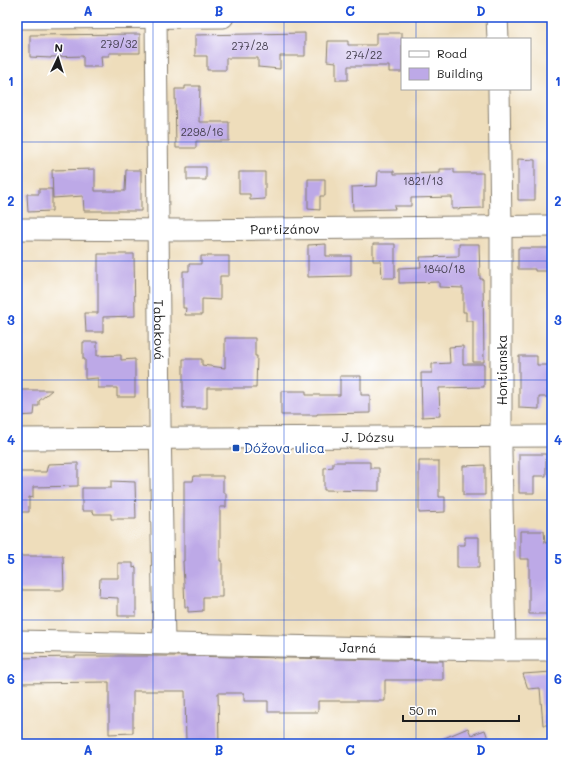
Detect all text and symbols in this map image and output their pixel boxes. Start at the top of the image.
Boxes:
text: A [83,2,93,19]
text: B [215,2,224,19]
text: C [345,2,355,19]
text: D [476,2,486,19]
house number: 279/32 [100,36,138,51]
north arrow [38,38,78,78]
house number: 277/28 [232,38,269,53]
legend [401,38,531,90]
text: N [54,40,63,55]
text: Road [437,45,467,61]
house number: 274/22 [346,47,382,62]
text: Building [437,65,483,81]
text: 1 [8,72,14,89]
text: 1 [555,72,561,89]
house number: 2298/16 [181,124,223,139]
house number: 1821/13 [403,173,443,188]
text: 2 [7,192,15,209]
text: 2 [554,192,562,209]
street label: Partizánov [250,220,320,237]
house number: 1840/18 [423,261,465,276]
street label: Tabaková [151,299,168,360]
text: 3 [7,311,15,328]
text: 3 [554,311,562,328]
street label: Hontianska [493,335,510,405]
street label: J. Dózsu [342,428,394,445]
text: 4 [7,431,15,448]
text: 4 [554,431,562,448]
place label: Dóžova ulica [244,439,325,456]
marker: Dóžova ulica [231,443,241,453]
text: 5 [7,550,15,567]
text: 5 [554,550,562,567]
street label: Jarná [339,638,377,656]
text: 6 [7,670,15,687]
text: 6 [554,670,562,687]
scale bar [403,697,519,723]
text: 50 m [409,702,437,718]
text: A [83,741,93,758]
text: B [215,741,224,758]
text: C [345,741,355,758]
text: D [476,741,486,758]

